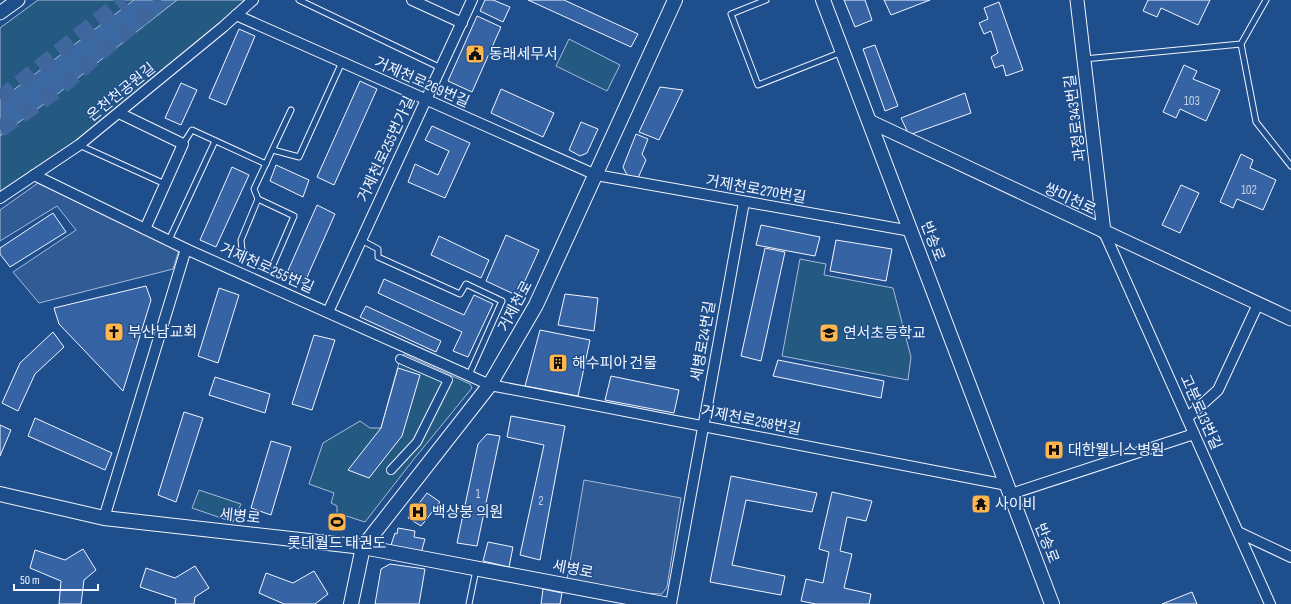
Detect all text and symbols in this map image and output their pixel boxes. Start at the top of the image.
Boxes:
public building icon: 동래세무서 [464,43,486,65]
place label: 동래세무서 [489,45,558,64]
street label: 거제천로269번길 [371,53,472,112]
street label: 온천천공원길 [83,59,159,126]
street label: 과정로343번길 [1061,73,1090,163]
street label: 거제천로255번가길 [354,93,419,205]
house number: 103 [1184,93,1200,109]
street label: 거제천로270번길 [704,171,808,208]
street label: 쌍미천로 [1041,179,1099,220]
house number: 102 [1241,182,1257,198]
street label: 반송로 [916,218,949,264]
street label: 거제천로255번길 [217,239,317,298]
street label: 거제천로 [494,277,537,335]
street label: 세병로24번길 [687,299,720,383]
church icon: 부산남교회 [103,321,125,343]
school or university icon: 연서초등학교 [818,322,840,344]
place label: 부산남교회 [128,323,197,342]
place label: 연서초등학교 [843,324,926,343]
building icon: 해수피아 건물 [547,352,569,374]
place label: 해수피아 건물 [572,354,657,373]
street label: 고분로13번길 [1175,372,1226,453]
street label: 거제천로258번길 [699,401,803,440]
hospital icon: 대한웰니스병원 [1043,439,1065,461]
place label: 대한웰니스병원 [1068,441,1165,460]
house number: 1 [476,486,481,502]
house number: 2 [538,493,544,509]
temple icon: 사이비 [970,493,992,515]
place label: 사이비 [995,495,1036,514]
hospital icon: 백상붕 의원 [407,501,429,523]
place label: 백상붕 의원 [432,503,503,522]
street label: 세병로 [218,505,262,528]
sports icon: 롯데월드 태권도 [326,511,348,533]
street label: 반송로 [1030,520,1063,566]
place label: 롯데월드 태권도 [288,534,387,553]
street label: 세병로 [551,556,595,583]
scale bar [14,566,98,592]
text: 50 m [20,573,40,588]

